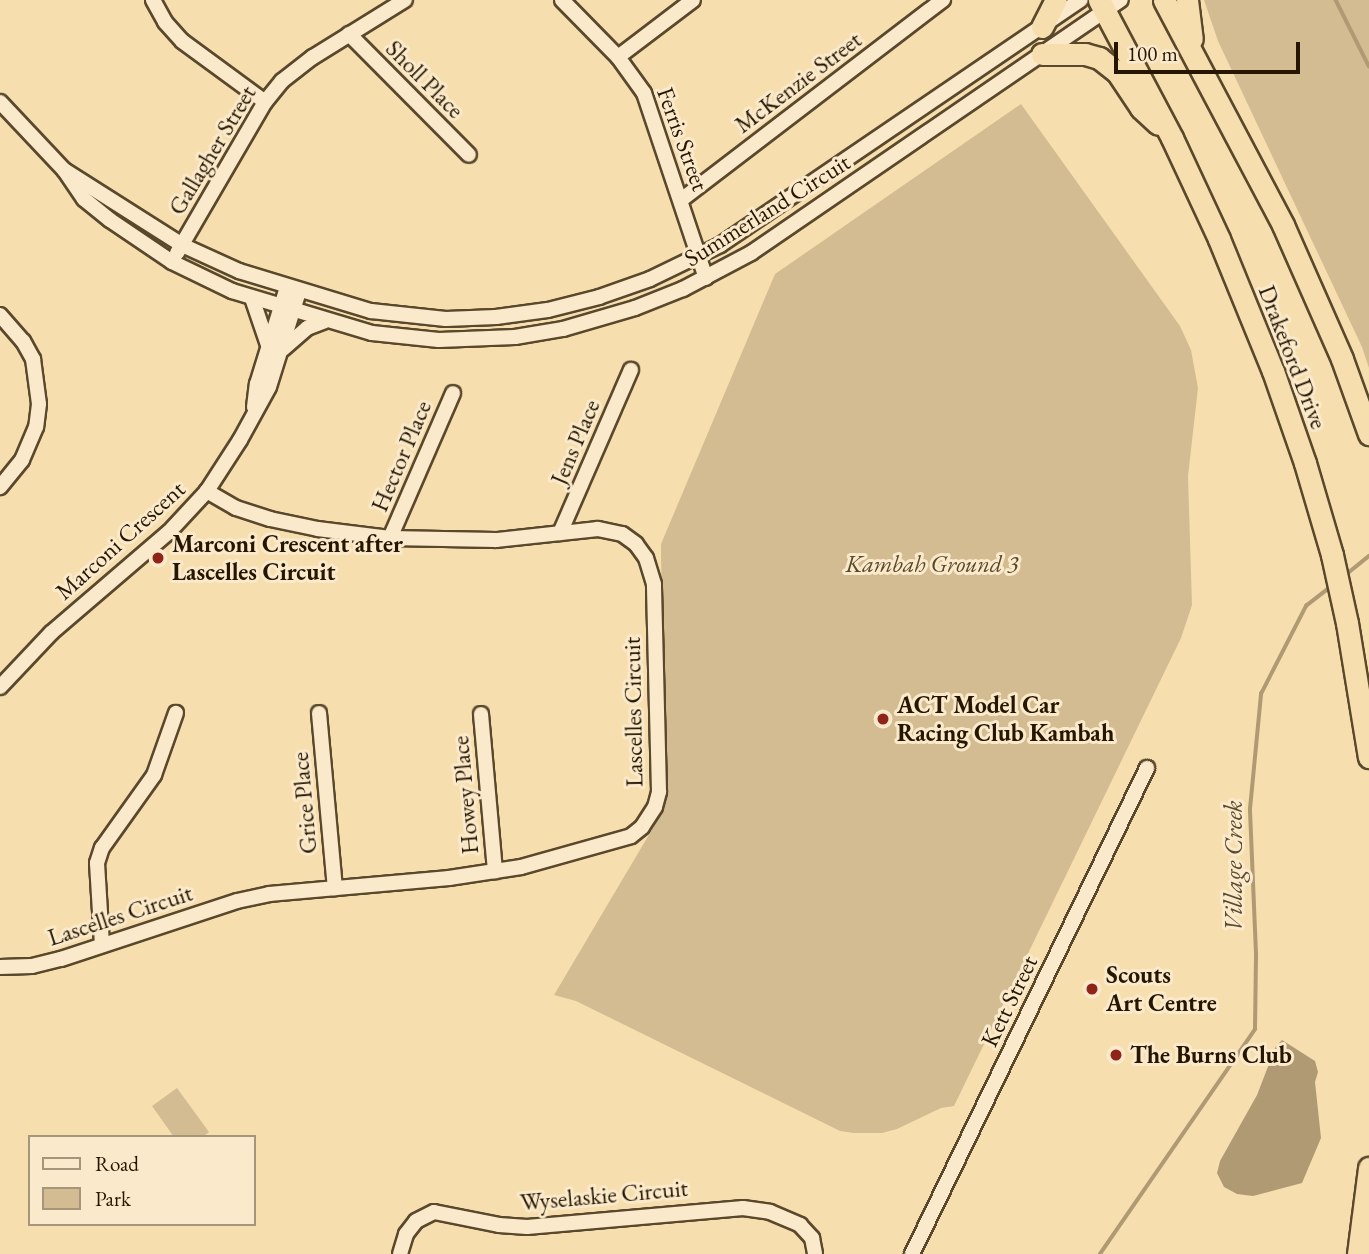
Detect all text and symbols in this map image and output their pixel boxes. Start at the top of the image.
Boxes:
street label: McKenzie Street [729,25,867,139]
scale bar [1117,28,1302,72]
street label: Sholl Place [380,34,470,124]
text: 100 m [1127,40,1178,67]
street label: Gallagher Street [162,80,262,220]
street label: Ferris Street [651,83,715,195]
street label: Summerland Circuit [679,147,855,273]
street label: Drakeford Drive [1252,281,1334,433]
street label: Jens Place [544,395,606,489]
street label: Hector Place [365,396,437,516]
street label: Marconi Crescent [49,474,191,606]
place label: Marconi Crescent after Lascelles Circuit [172,530,403,586]
marker: Marconi Crescent after Lascelles Circuit [150,550,166,566]
park label: Kambah Ground 3 [845,550,1019,578]
street label: Lascelles Circuit [617,637,649,787]
place label: ACT Model Car Racing Club Kambah [897,691,1114,747]
marker: ACT Model Car Racing Club Kambah [875,711,891,727]
street label: Howey Place [445,735,485,855]
street label: Grice Place [285,751,323,855]
water label: Village Creek [1218,800,1250,932]
street label: Lascelles Circuit [44,878,196,952]
street label: Kett Street [975,951,1043,1051]
place label: Scouts Art Centre [1106,961,1217,1017]
marker: Scouts Art Centre [1084,981,1100,997]
place label: The Burns Club [1130,1041,1292,1069]
marker: The Burns Club [1108,1047,1124,1063]
legend [28,1135,256,1226]
text: Road [95,1150,139,1177]
street label: Wyselaskie Circuit [519,1173,689,1217]
text: Park [95,1185,131,1212]

